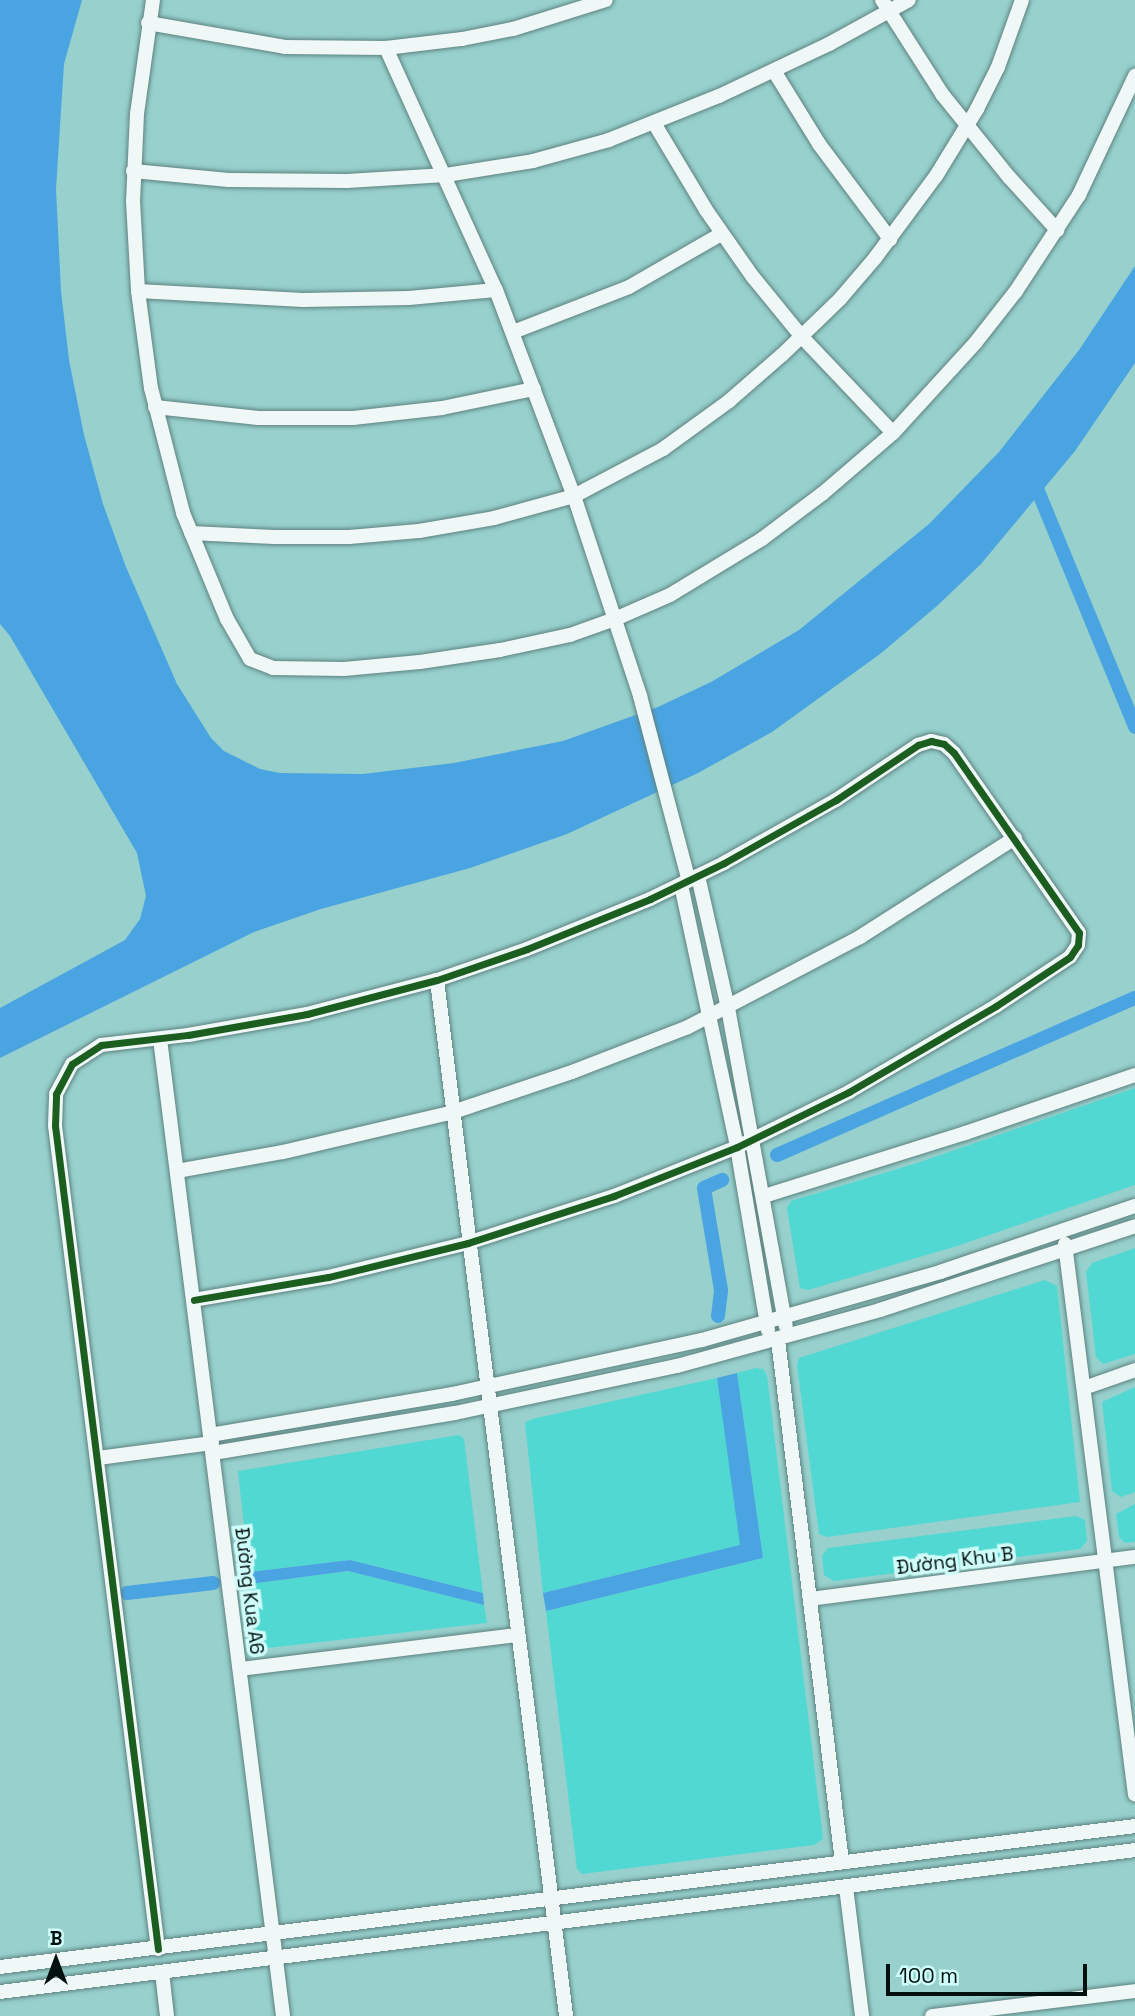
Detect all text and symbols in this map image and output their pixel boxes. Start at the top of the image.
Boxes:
street label: Đường Kua A6 [230,1526,268,1656]
street label: Đường Khu B [895,1543,1015,1579]
north arrow [21,1925,91,1995]
text: B [50,1926,62,1951]
scale bar [890,1950,1091,1994]
text: 100 m [899,1962,958,1989]

